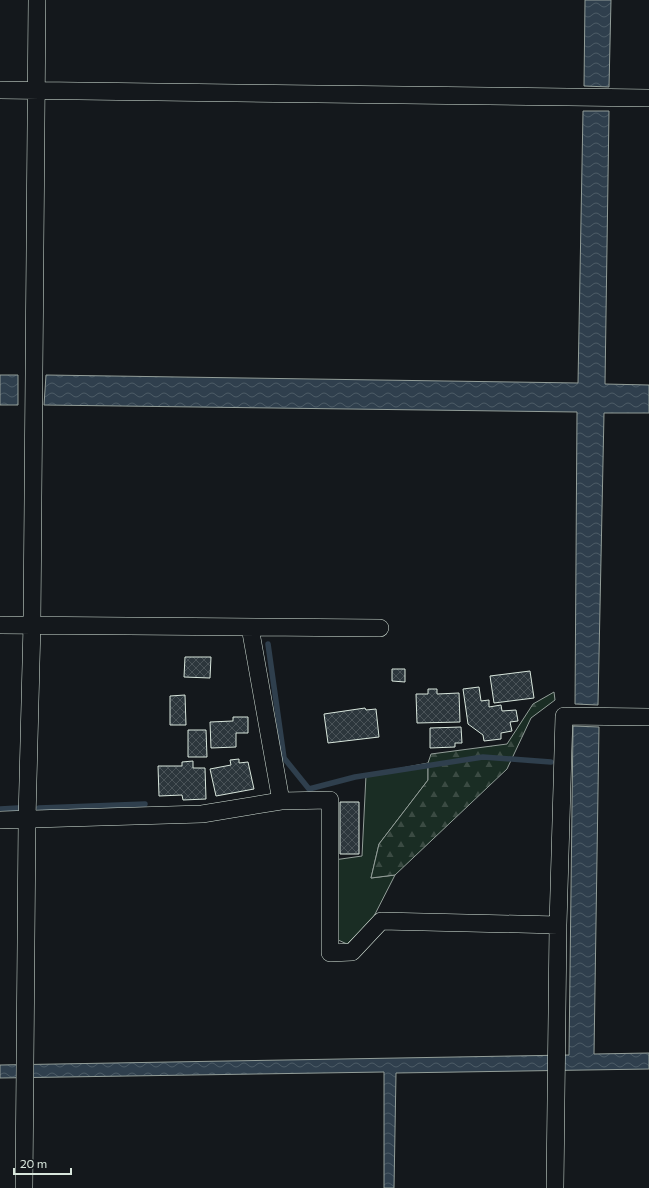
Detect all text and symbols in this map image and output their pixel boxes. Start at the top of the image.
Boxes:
scale bar [14,1150,71,1176]
text: 20 m [20,1156,47,1170]

